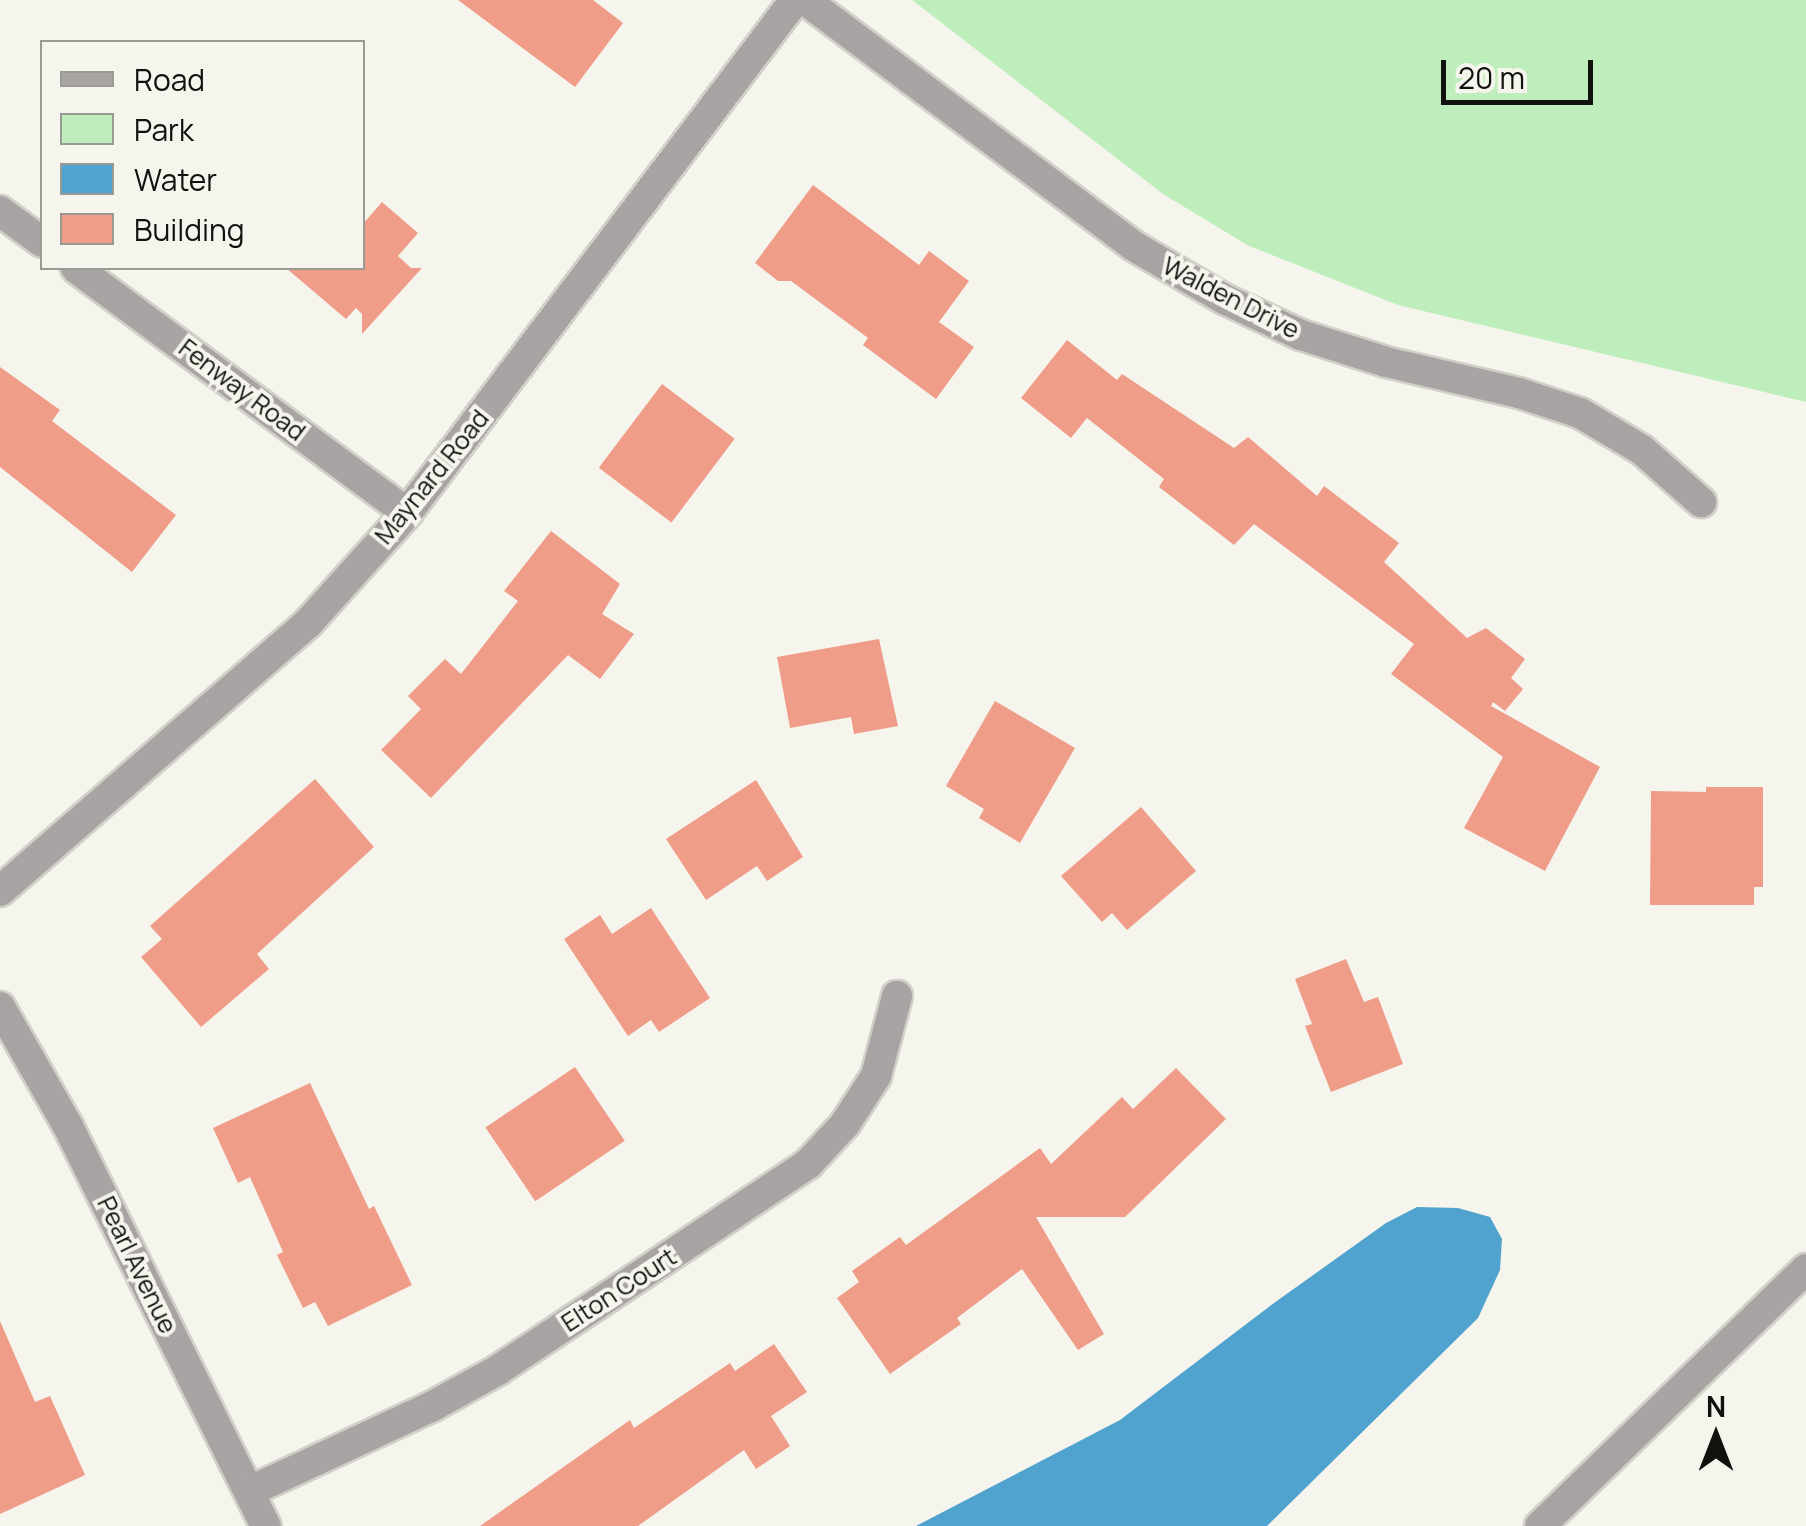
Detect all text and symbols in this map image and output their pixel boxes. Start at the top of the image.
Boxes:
legend [40,40,365,270]
scale bar [1446,40,1598,102]
text: 20 m [1458,57,1525,98]
text: Road [134,59,205,100]
text: Park [134,109,194,150]
text: Water [134,159,217,200]
text: Building [134,209,245,250]
street label: Walden Drive [1158,251,1304,345]
street label: Fenway Road [173,333,311,447]
street label: Maynard Road [369,404,495,550]
street label: Pearl Avenue [91,1192,183,1338]
street label: Elton Court [556,1242,682,1338]
north arrow [1666,1386,1766,1486]
text: N [1706,1387,1726,1425]

